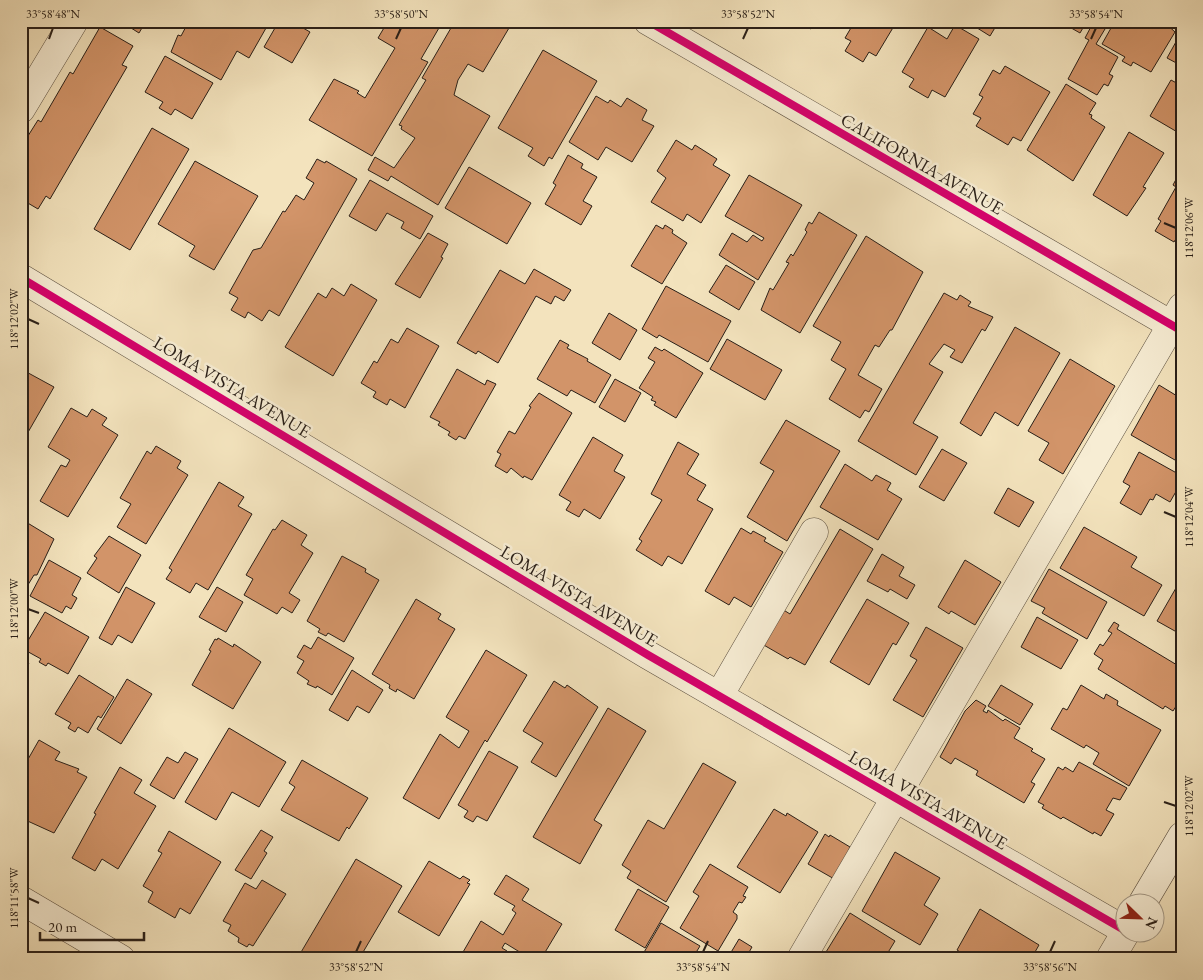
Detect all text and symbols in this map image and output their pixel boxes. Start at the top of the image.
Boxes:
text: 33°58'48"N [26,6,80,22]
text: 33°58'50"N [374,6,428,22]
text: 33°58'52"N [721,6,775,22]
text: 33°58'54"N [1069,6,1123,22]
street label: CALIFORNIA AVENUE [837,108,1008,220]
text: 118°12'06"W [1181,196,1197,259]
text: 118°12'02"W [6,287,22,350]
street label: LOMA VISTA AVENUE [149,330,315,443]
text: 118°12'04"W [1181,485,1197,548]
street label: LOMA VISTA AVENUE [496,539,662,652]
text: 118°12'00"W [6,577,22,640]
street label: LOMA VISTA AVENUE [845,745,1012,854]
text: 118°12'02"W [1181,774,1197,837]
text: 118°11'58"W [6,866,22,929]
north arrow [1116,892,1166,942]
scale bar [40,910,144,942]
text: N [1141,914,1162,932]
text: 20 m [48,917,77,936]
text: 33°58'52"N [329,959,383,975]
text: 33°58'54"N [676,959,730,975]
text: 33°58'56"N [1023,959,1077,975]

